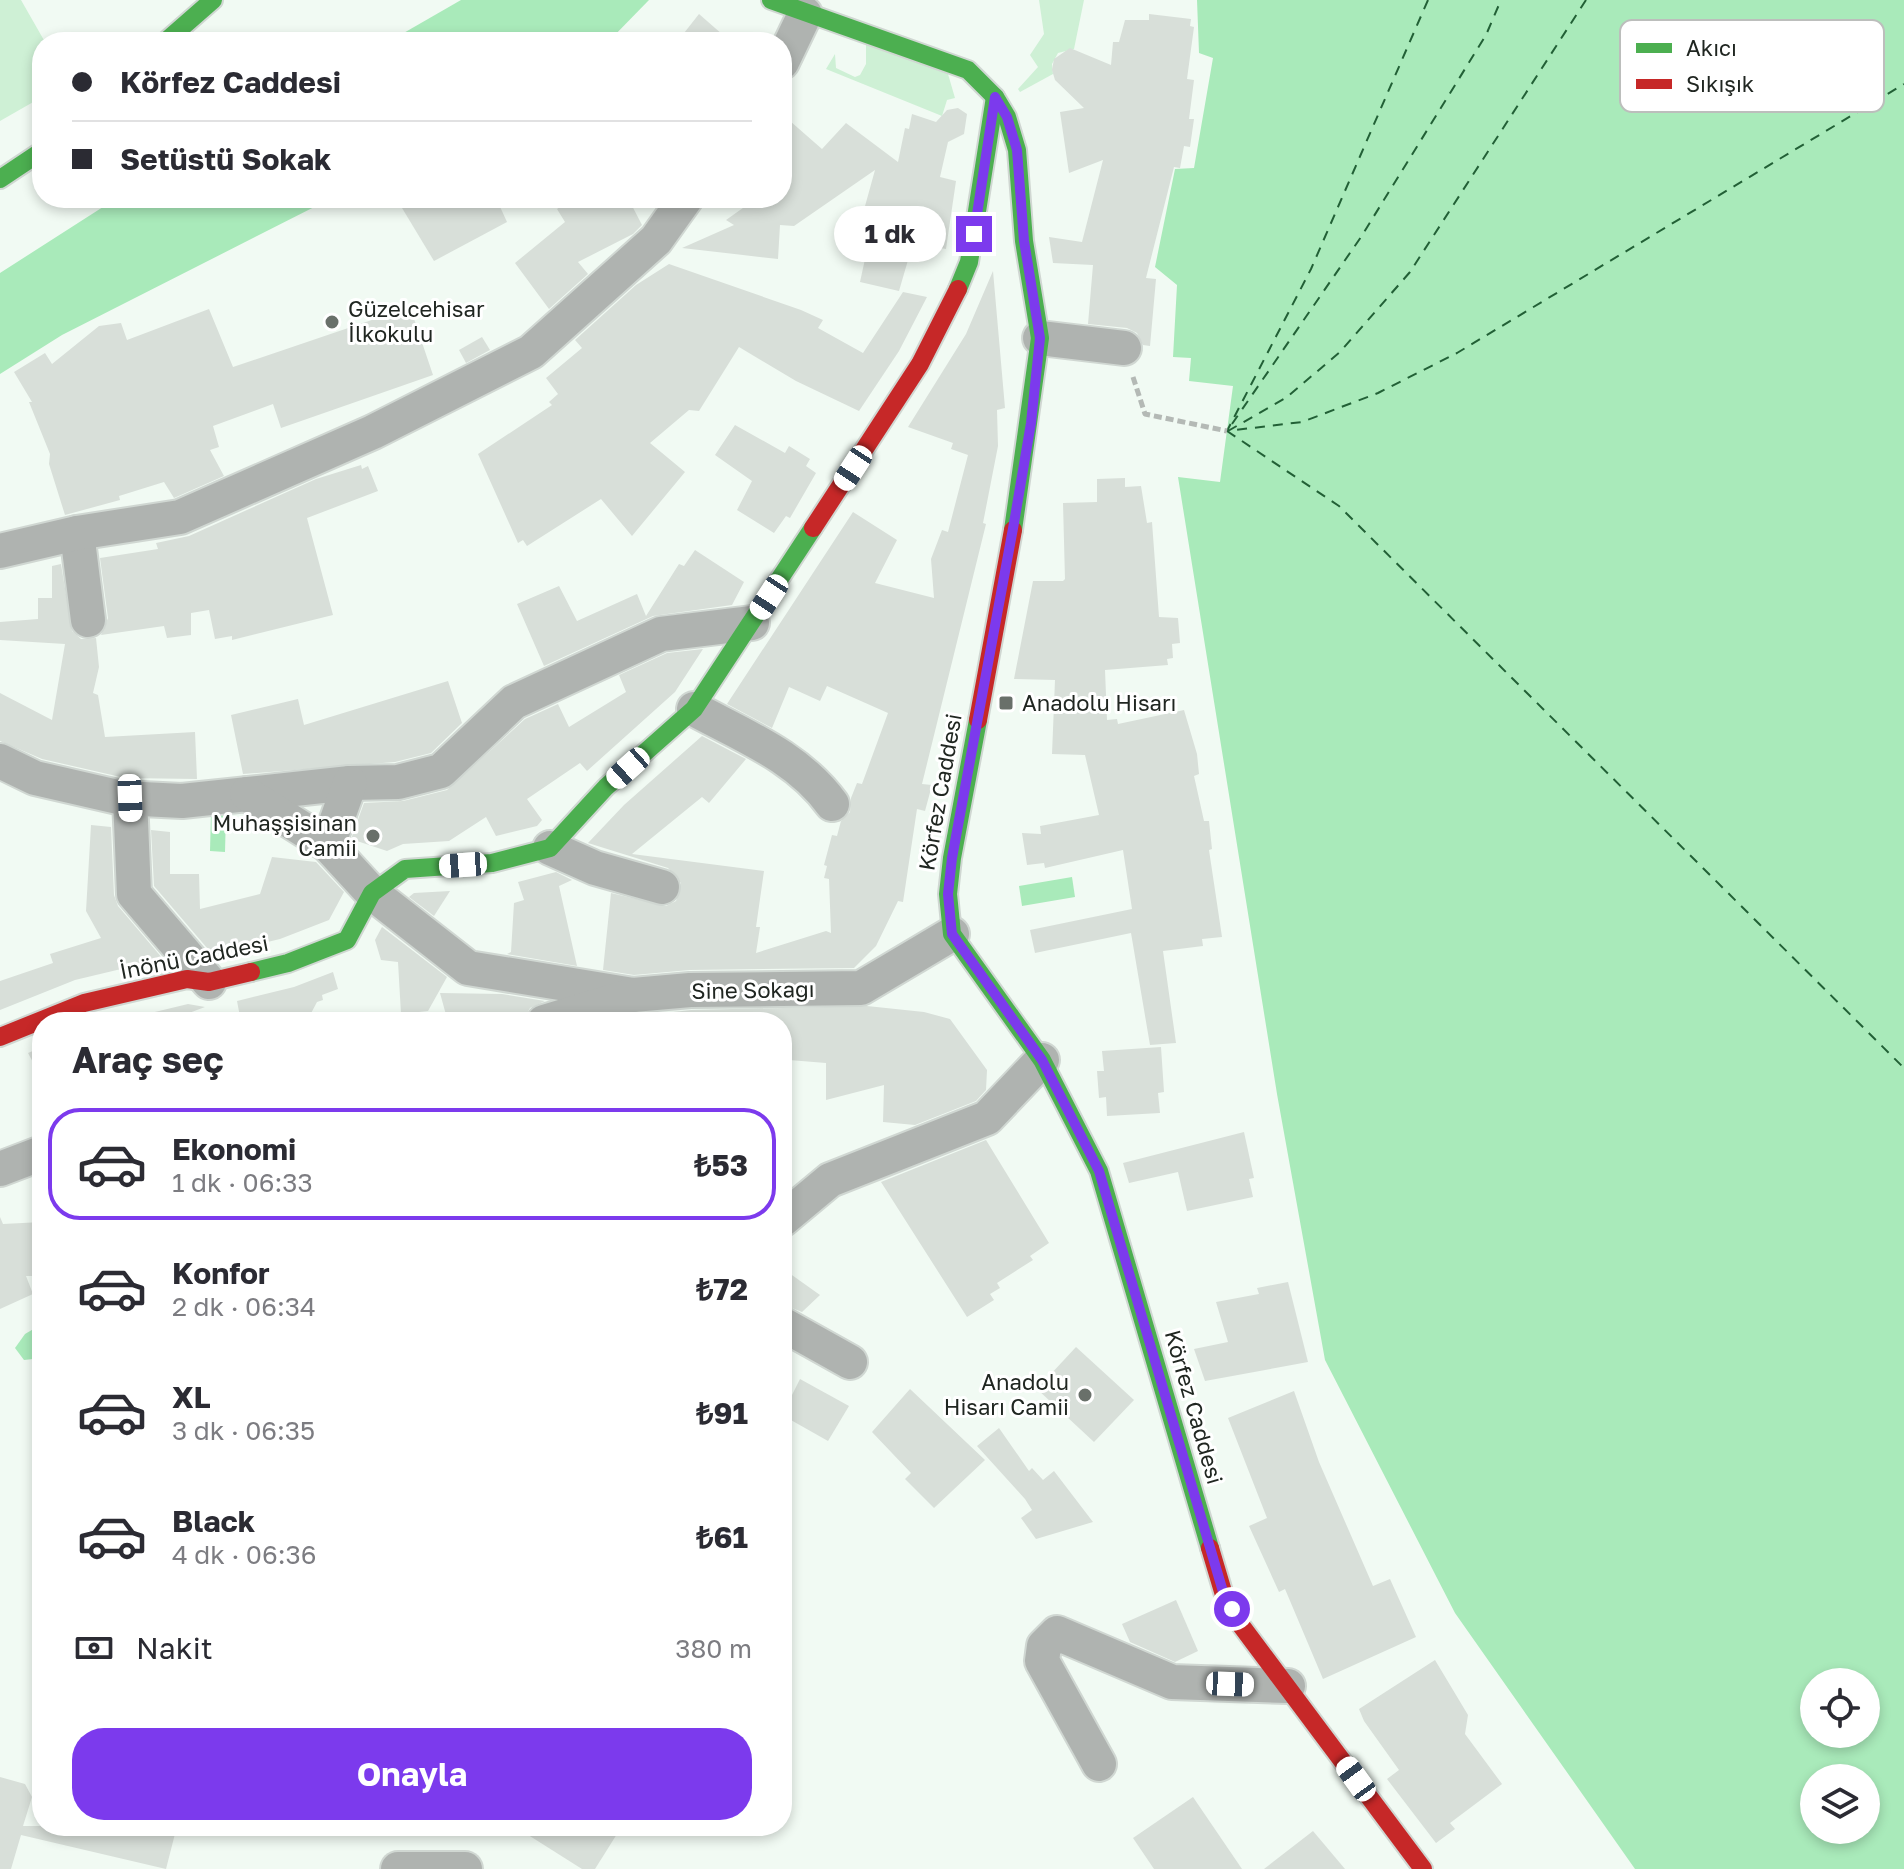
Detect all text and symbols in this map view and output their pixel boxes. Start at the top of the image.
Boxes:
legend [1620,20,1884,112]
text: Akıcı [1686,34,1737,61]
text: Körfez Caddesi [120,64,341,100]
text: Sıkışık [1686,70,1754,97]
text: Setüstü Sokak [120,141,332,177]
callout: 1 dk [834,206,946,262]
route end [956,216,992,252]
text: 1 dk [865,218,915,249]
place label: Güzelcehisar İlkokulu [348,295,485,347]
marker: Güzelcehisar İlkokulu [323,313,341,331]
car [830,441,876,495]
car [746,570,792,624]
place label: Anadolu Hisarı [1022,689,1176,716]
marker: Anadolu Hisarı [997,694,1015,712]
street label: Körfez Caddesi [912,711,967,873]
car [602,743,654,793]
car [117,774,143,822]
place label: Muhaşşisinan Camii [213,809,357,861]
marker: Muhaşşisinan Camii [364,827,382,845]
car [438,851,488,879]
street label: İnönü Caddesi [117,929,270,984]
street label: Sine Sokağı [691,975,815,1004]
text: Araç seç [72,1038,224,1081]
icon: car [76,1128,148,1200]
text: Ekonomi [172,1131,296,1167]
text: ₺53 [694,1147,748,1183]
text: 1 dk · 06:33 [172,1167,313,1198]
icon: car [76,1252,148,1324]
text: Konfor [172,1255,270,1291]
text: ₺72 [696,1271,748,1307]
text: 2 dk · 06:34 [172,1291,316,1322]
street label: Körfez Caddesi [1160,1327,1229,1487]
place label: Anadolu Hisarı Camii [944,1368,1069,1420]
icon: car [76,1376,148,1448]
text: XL [172,1379,211,1415]
marker: Anadolu Hisarı Camii [1076,1386,1094,1404]
text: ₺91 [696,1395,748,1431]
text: 3 dk · 06:35 [172,1415,315,1446]
icon: car [76,1500,148,1572]
text: Black [172,1503,255,1539]
text: ₺61 [696,1519,748,1555]
text: 4 dk · 06:36 [172,1539,316,1570]
route start [1214,1591,1250,1627]
icon: cash [72,1626,116,1670]
text: Nakit [136,1630,213,1666]
text: 380 m [675,1633,752,1664]
map controls [1800,1668,1880,1844]
button: locate [1800,1668,1880,1748]
car [1206,1671,1254,1697]
button: Onayla [72,1728,752,1820]
car [1332,1753,1380,1805]
button: layers [1800,1764,1880,1844]

